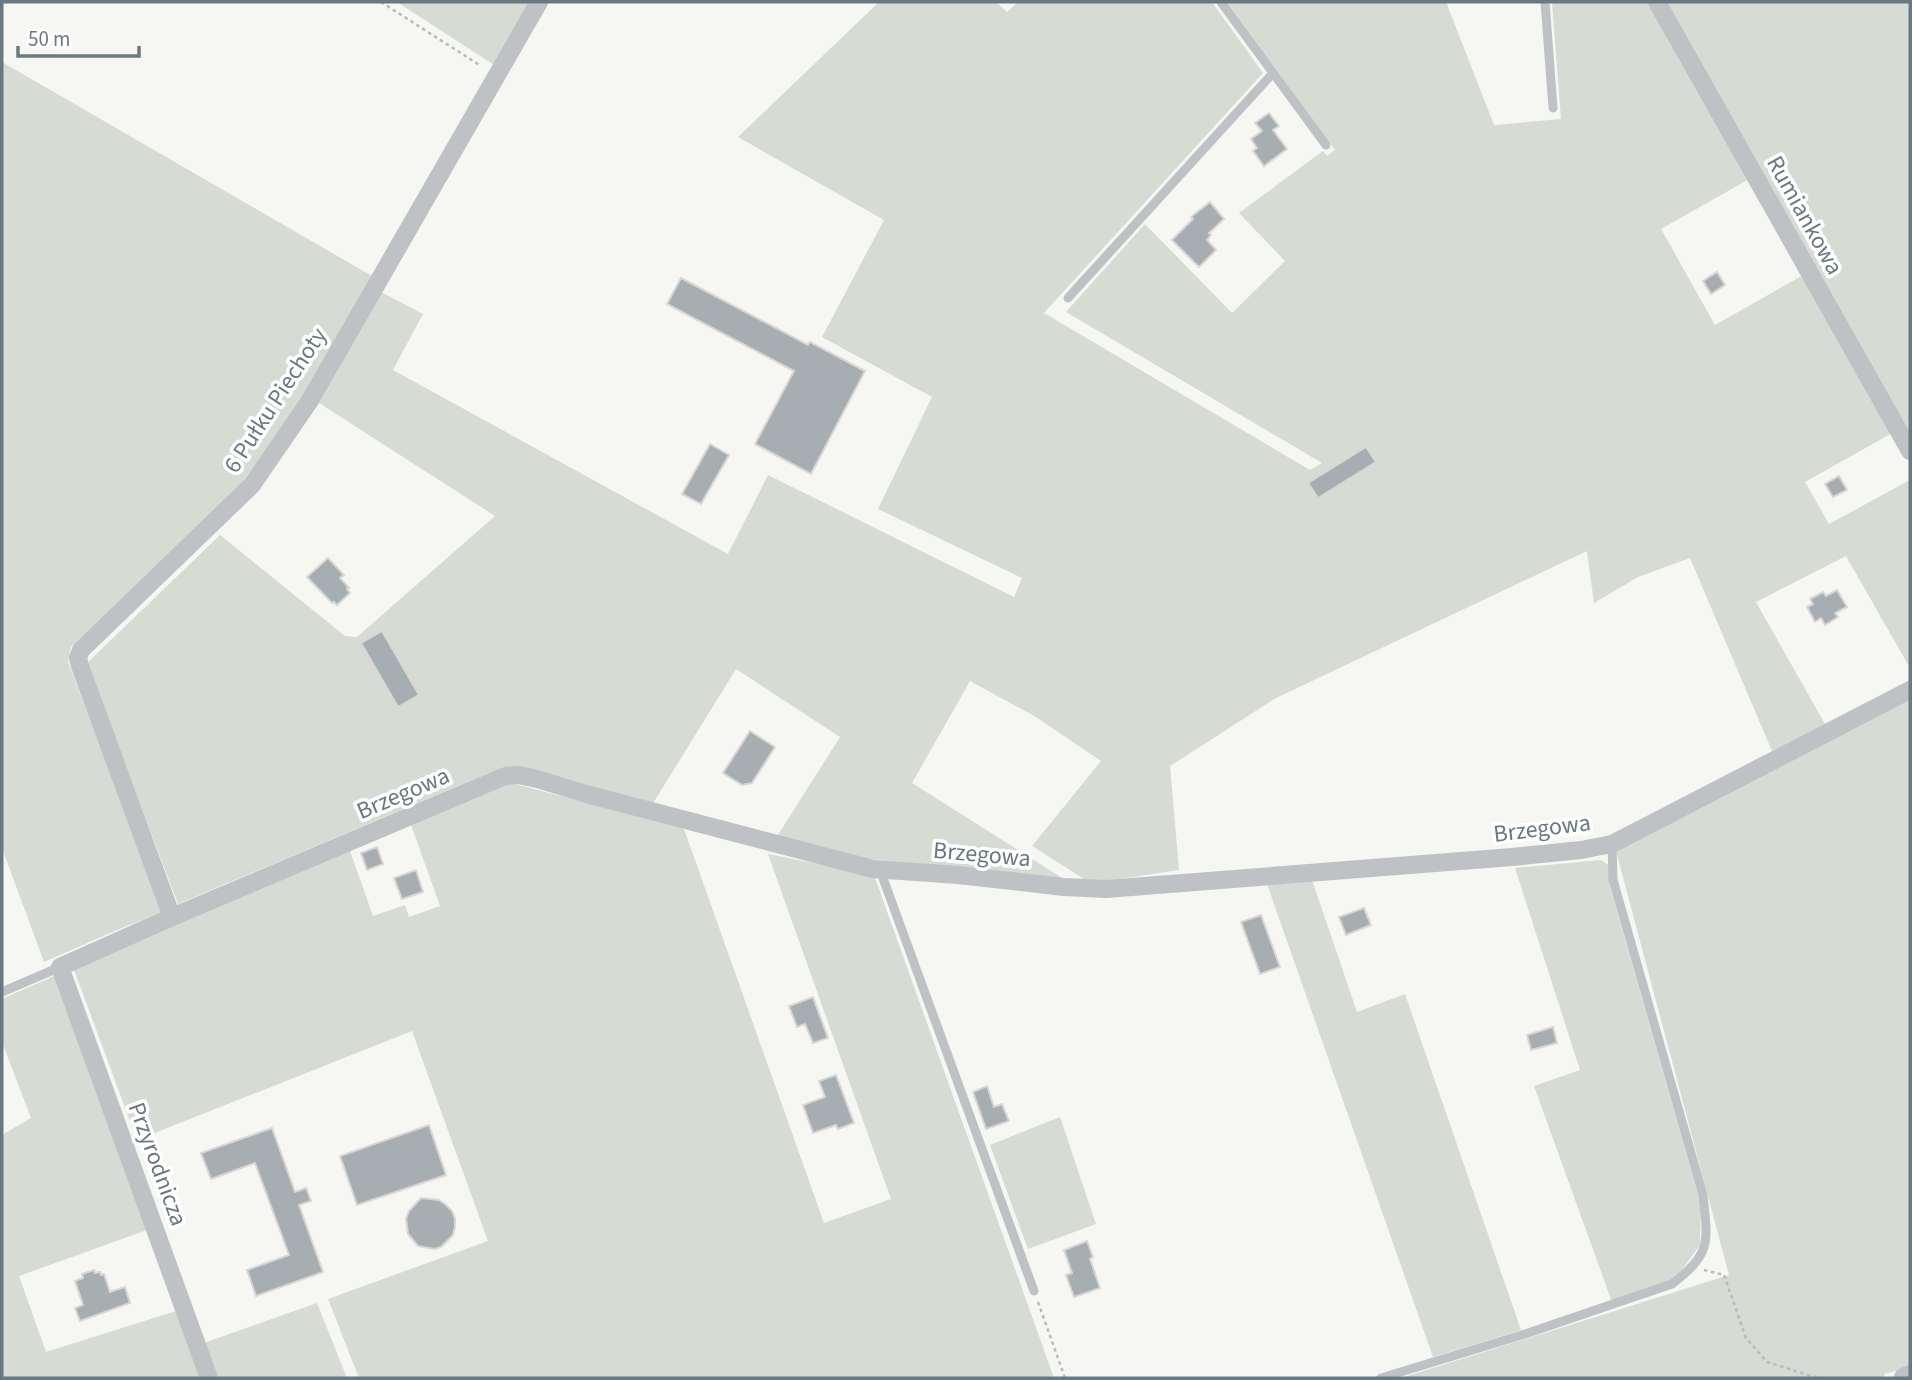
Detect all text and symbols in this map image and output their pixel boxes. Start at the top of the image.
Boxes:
scale bar [18,14,138,58]
text: 50 m [28,24,70,54]
street label: Rumiankowa [1757,149,1852,281]
street label: 6 Pułku Piechoty [215,321,336,480]
street label: Brzegowa [351,758,455,829]
street label: Brzegowa [1491,805,1593,852]
street label: Brzegowa [932,833,1032,876]
street label: Przyrodnicza [119,1097,196,1231]

